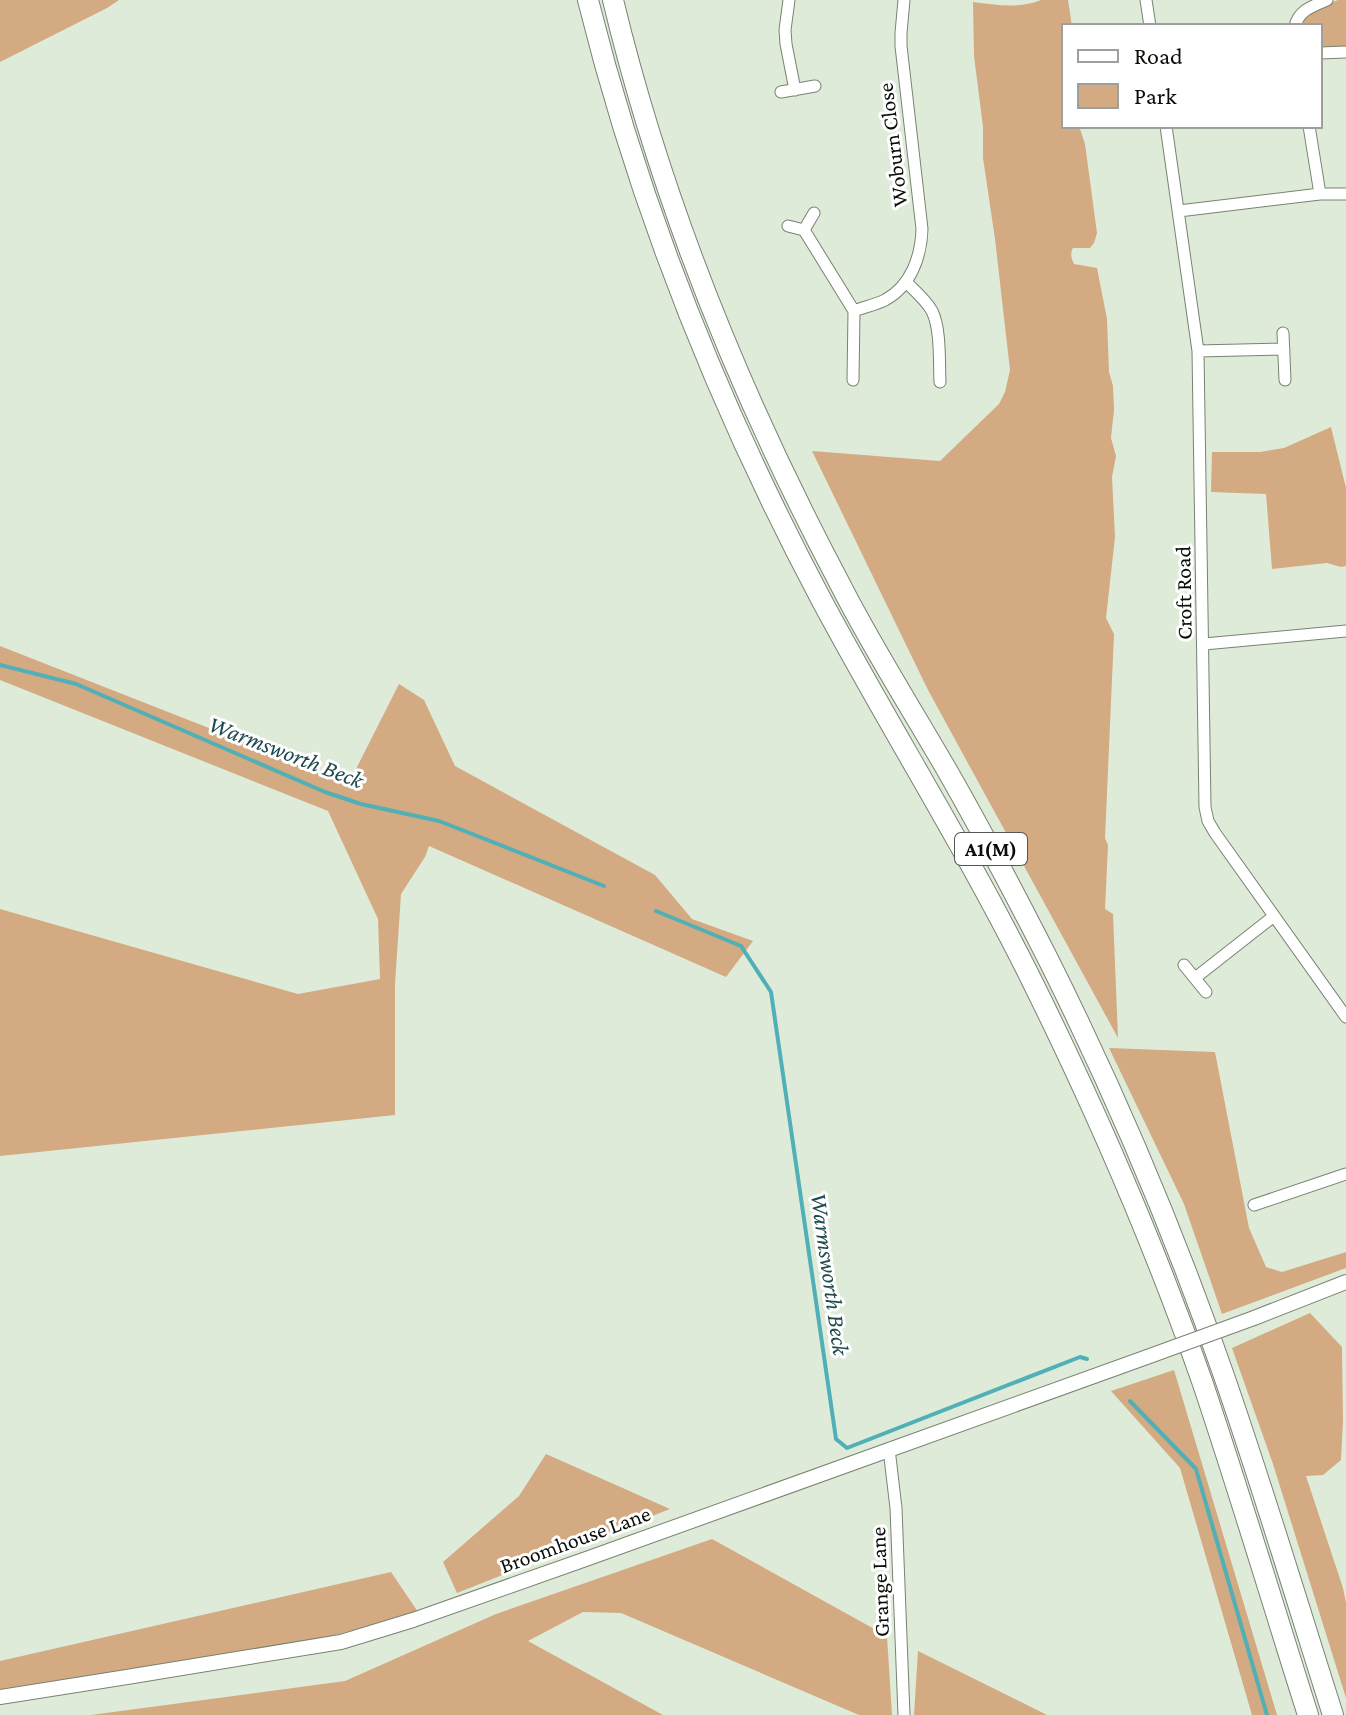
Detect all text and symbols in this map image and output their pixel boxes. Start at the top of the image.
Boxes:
legend [1062,24,1322,128]
text: Road [1134,42,1183,69]
street label: Woburn Close [872,81,913,208]
text: Park [1134,82,1177,109]
street label: Croft Road [1170,545,1197,640]
water label: Warmsworth Beck [205,710,369,794]
road number: A1(M) [955,833,1027,865]
water label: Warmsworth Beck [806,1191,855,1358]
street label: Broomhouse Lane [496,1501,654,1578]
street label: Grange Lane [865,1526,894,1638]

